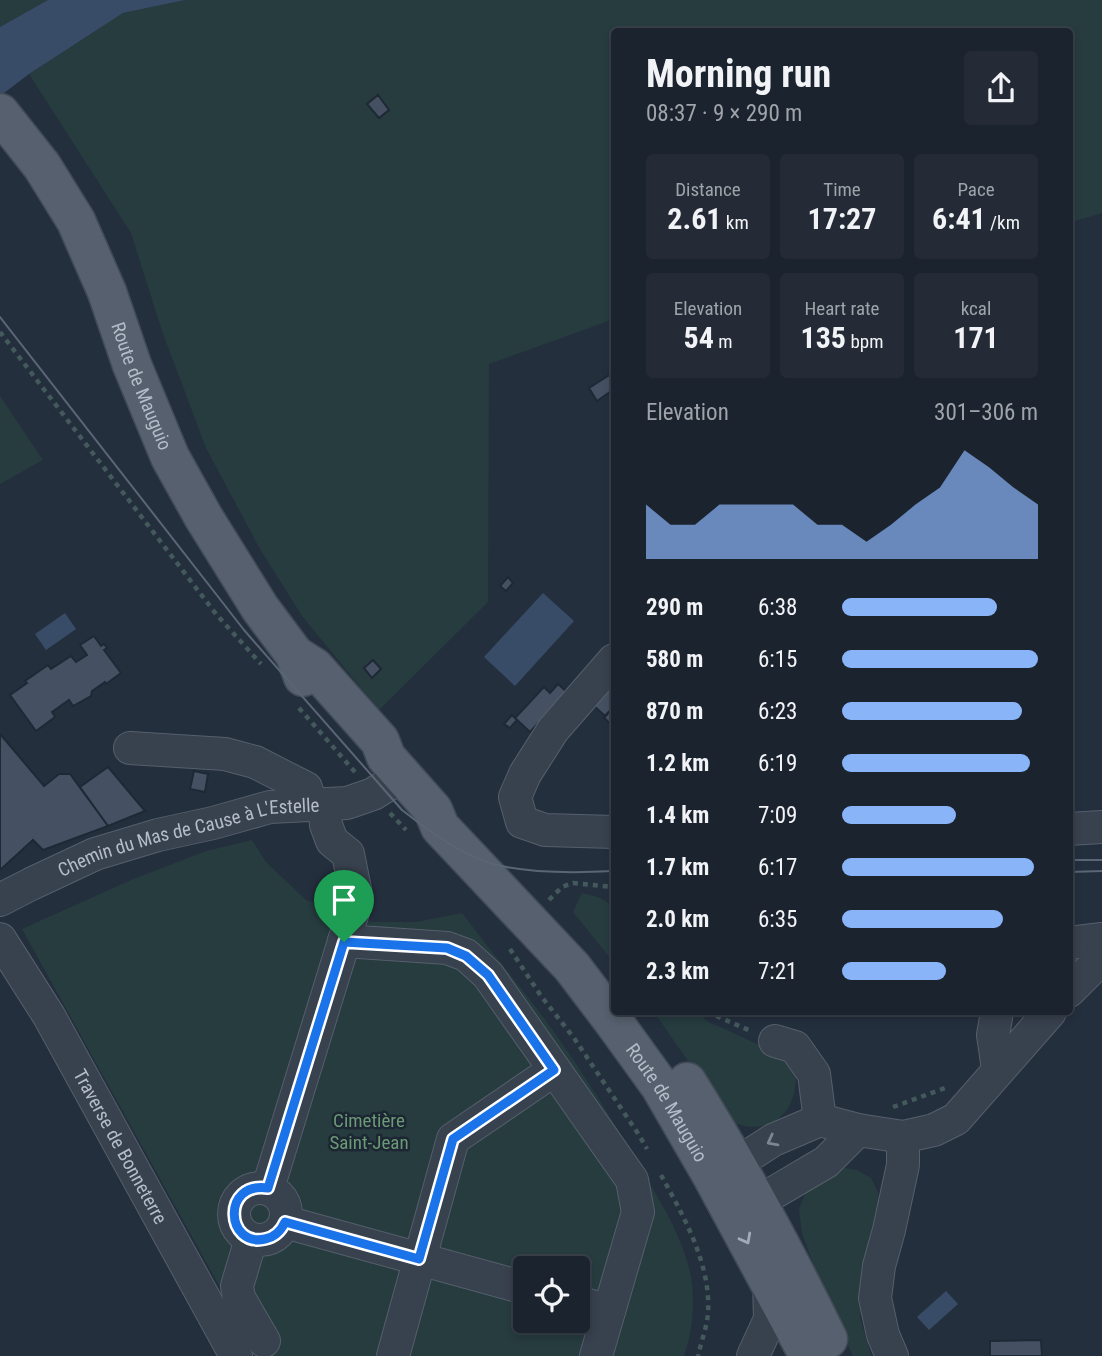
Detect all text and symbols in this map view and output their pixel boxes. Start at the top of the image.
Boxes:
button: share [964,51,1038,125]
text: Morning run [646,52,831,96]
text: 08:37 · 9 × 290 m [646,100,802,127]
text: Distance [675,178,741,201]
text: Time [823,178,861,201]
text: Pace [957,178,995,201]
text: 2.61 [667,201,721,236]
text: 17:27 [808,201,876,236]
text: 6:41 [932,201,986,236]
text: km [721,211,749,234]
text: /km [986,211,1020,234]
text: Elevation [674,297,742,320]
text: Heart rate [804,297,880,320]
text: kcal [961,297,991,320]
street label: Route de Mauguio [107,319,177,453]
text: 54 [684,320,714,355]
text: 135 [801,320,846,355]
text: 171 [953,320,999,355]
text: m [714,330,733,353]
text: bpm [846,330,883,353]
text: Elevation [646,399,729,426]
text: 301–306 m [934,399,1038,426]
text: 290 m [646,594,703,621]
text: 6:38 [758,594,797,621]
text: 580 m [646,646,703,673]
text: 6:15 [758,646,797,673]
text: 870 m [646,698,703,725]
text: 6:23 [758,698,797,725]
text: 1.2 km [646,750,709,777]
text: 6:19 [758,750,797,777]
street label: Chemin du Mas de Cause à L'Estelle [54,793,320,881]
text: 1.4 km [646,802,709,829]
text: 7:09 [758,802,797,829]
text: 1.7 km [646,854,709,881]
text: 6:17 [758,854,797,881]
pin [314,870,374,942]
icon: arrive [325,881,363,919]
text: 2.0 km [646,906,709,933]
text: 6:35 [758,906,797,933]
text: 2.3 km [646,958,709,985]
text: 7:21 [758,958,797,985]
street label: Route de Mauguio [621,1039,713,1166]
street label: Traverse de Bonneterre [69,1065,173,1228]
park label: Cimetière Saint-Jean [329,1109,409,1154]
one-way arrow [767,1133,780,1146]
one-way arrow [738,1232,751,1244]
map controls [513,1256,590,1333]
button: locate [513,1256,590,1333]

